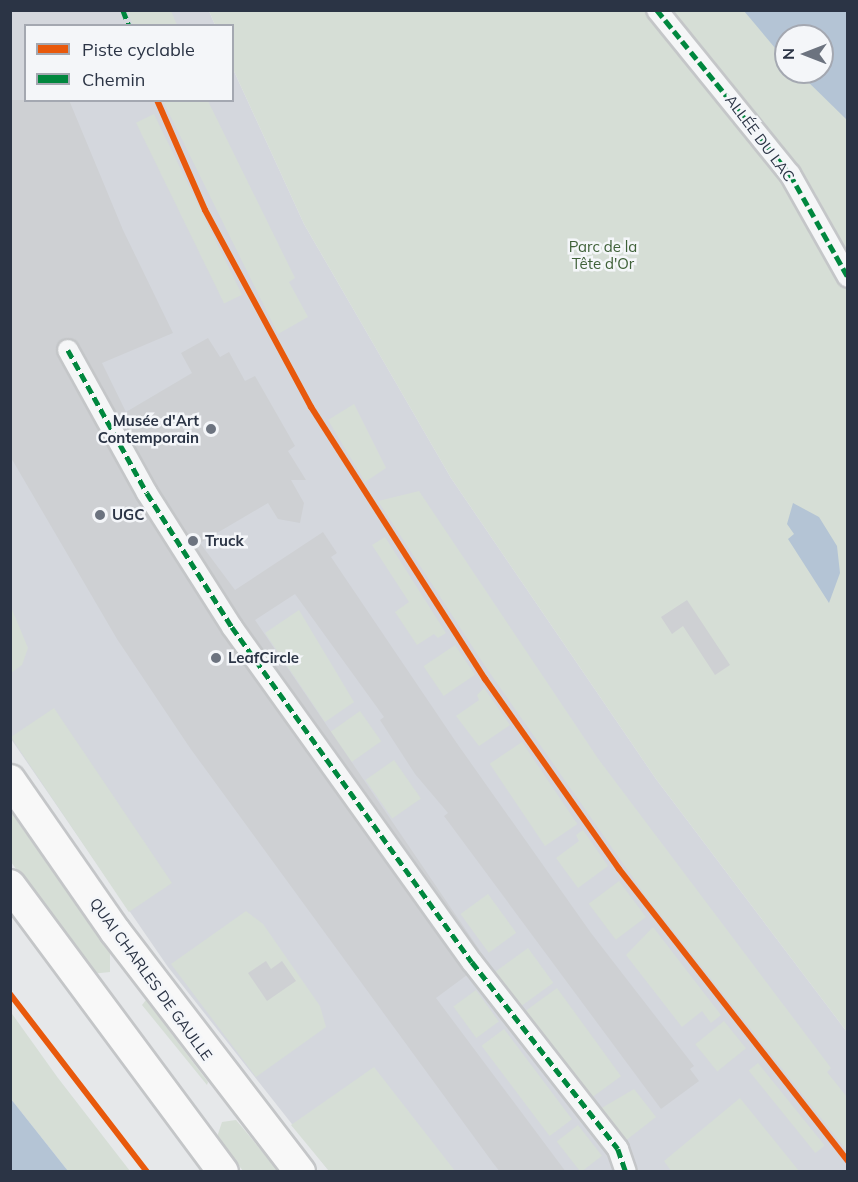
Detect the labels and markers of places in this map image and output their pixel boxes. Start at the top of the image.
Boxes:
place label: Musée d'Art Contemporain [98,411,199,446]
marker: Musée d'Art Contemporain [204,422,218,436]
place label: UGC [112,506,144,524]
marker: UGC [93,508,107,522]
place label: Truck [205,532,244,550]
marker: Truck [186,534,200,548]
place label: LeafCircle [228,649,299,667]
marker: LeafCircle [209,651,223,665]

